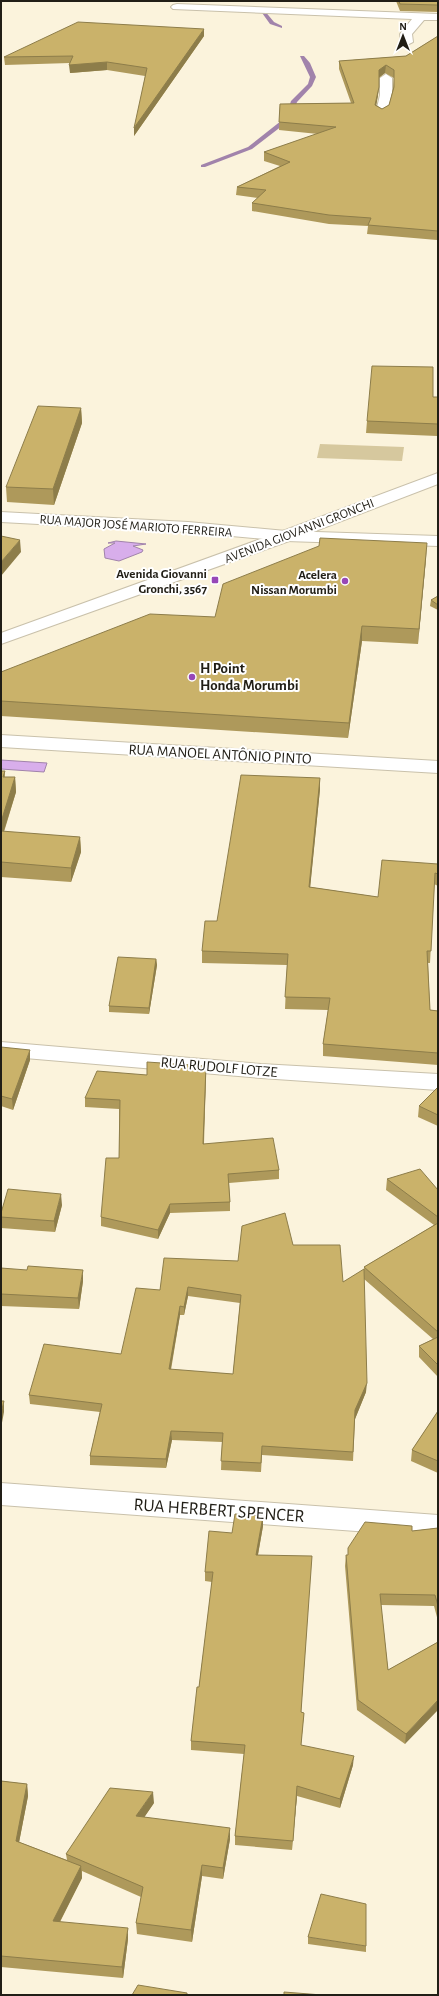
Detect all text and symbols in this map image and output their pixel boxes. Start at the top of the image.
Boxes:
north arrow [383,16,423,56]
text: N [399,21,407,32]
street label: AVENIDA GIOVANNI GRONCHI [223,497,376,566]
street label: RUA MAJOR JOSÉ MARIOTO FERREIRA [39,512,233,540]
place label: Avenida Giovanni Gronchi, 3567 [116,568,207,596]
place label: Acelera Nissan Morumbi [251,569,337,597]
marker: Avenida Giovanni Gronchi, 3567 [210,575,220,585]
marker: Acelera Nissan Morumbi [340,576,350,586]
place label: H Point Honda Morumbi [200,661,299,693]
marker: H Point Honda Morumbi [187,672,197,682]
street label: RUA MANOEL ANTÔNIO PINTO [128,741,312,767]
street label: RUA RUDOLF LOTZE [160,1055,278,1080]
street label: RUA HERBERT SPENCER [133,1496,305,1526]

